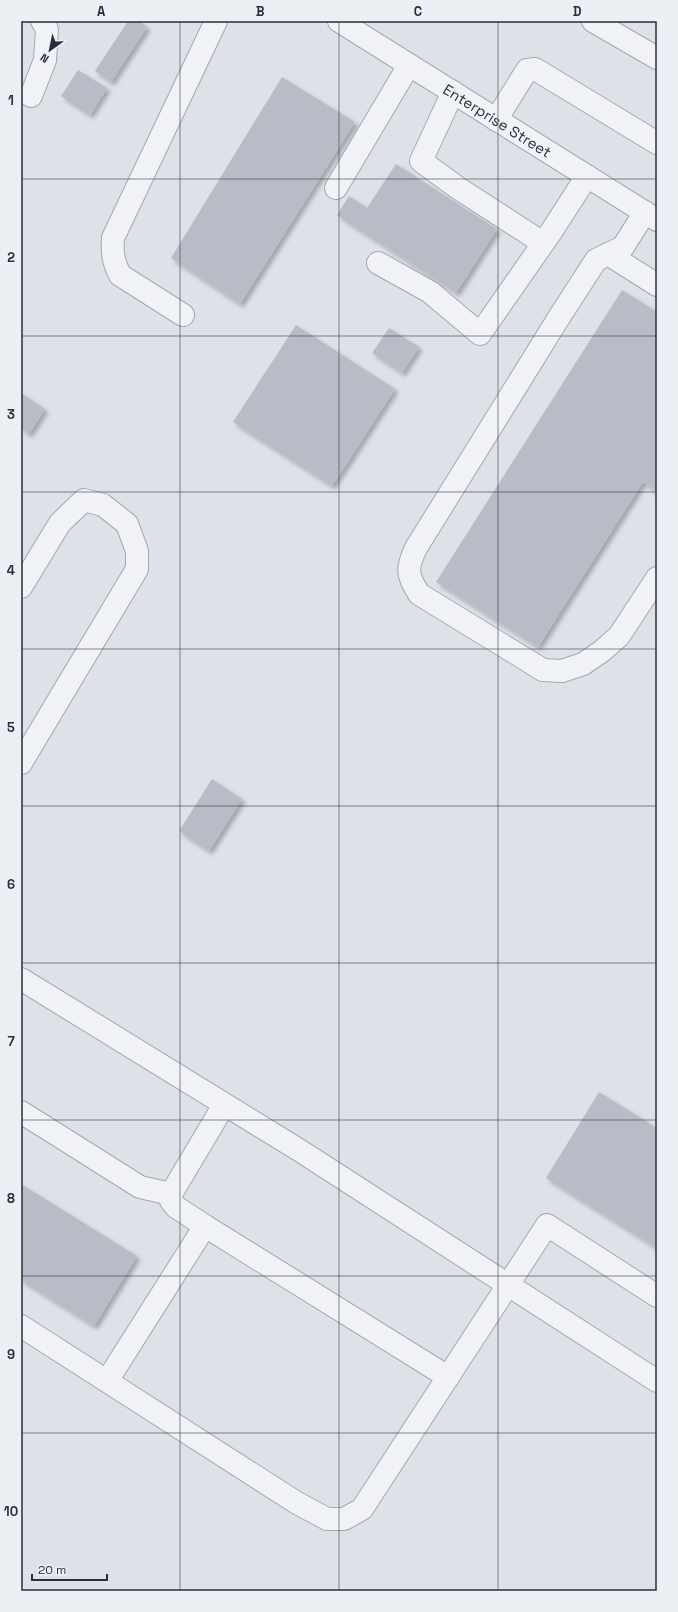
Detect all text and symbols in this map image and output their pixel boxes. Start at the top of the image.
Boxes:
text: A [97,3,106,20]
text: B [256,3,265,20]
text: C [414,3,422,20]
text: D [573,3,582,20]
north arrow [30,30,70,70]
text: N [38,51,51,66]
street label: Enterprise Street [440,79,555,161]
text: 1 [8,92,14,109]
text: 2 [7,249,15,266]
text: 3 [7,406,15,423]
text: 4 [7,562,15,579]
text: 5 [7,719,15,736]
text: 6 [7,876,15,893]
text: 7 [7,1033,15,1050]
text: 8 [7,1190,15,1207]
text: 9 [7,1346,15,1363]
text: 10 [4,1503,18,1520]
scale bar [32,1556,107,1582]
text: 20 m [38,1562,66,1578]

